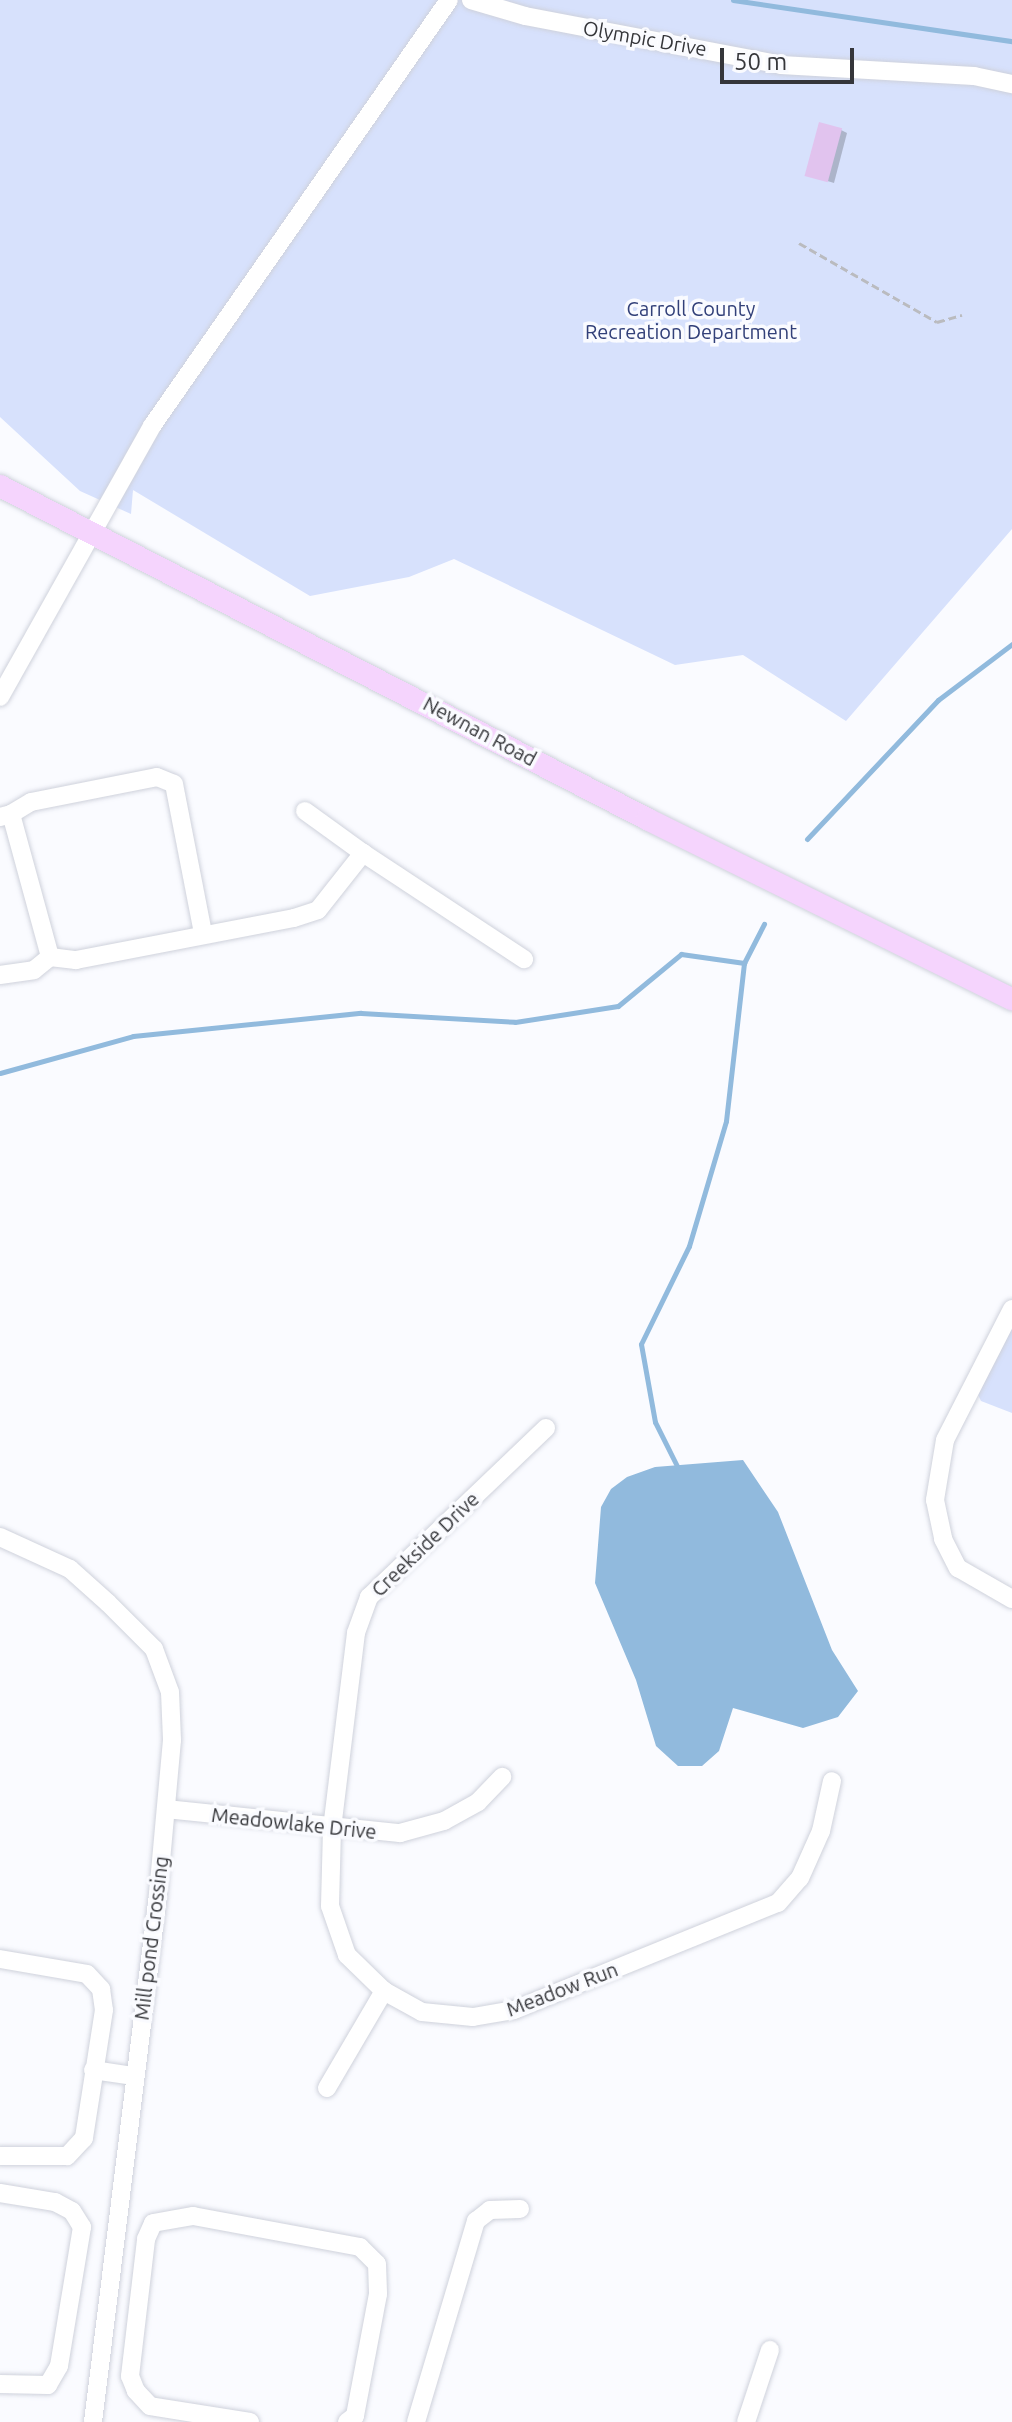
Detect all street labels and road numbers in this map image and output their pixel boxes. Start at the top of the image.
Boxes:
street label: Olympic Drive [581,15,709,61]
street label: Newnan Road [419,691,541,771]
street label: Creekside Drive [366,1487,484,1601]
street label: Meadowlake Drive [210,1802,378,1844]
street label: Mill pond Crossing [129,1855,173,2021]
street label: Meadow Run [503,1957,621,2021]

